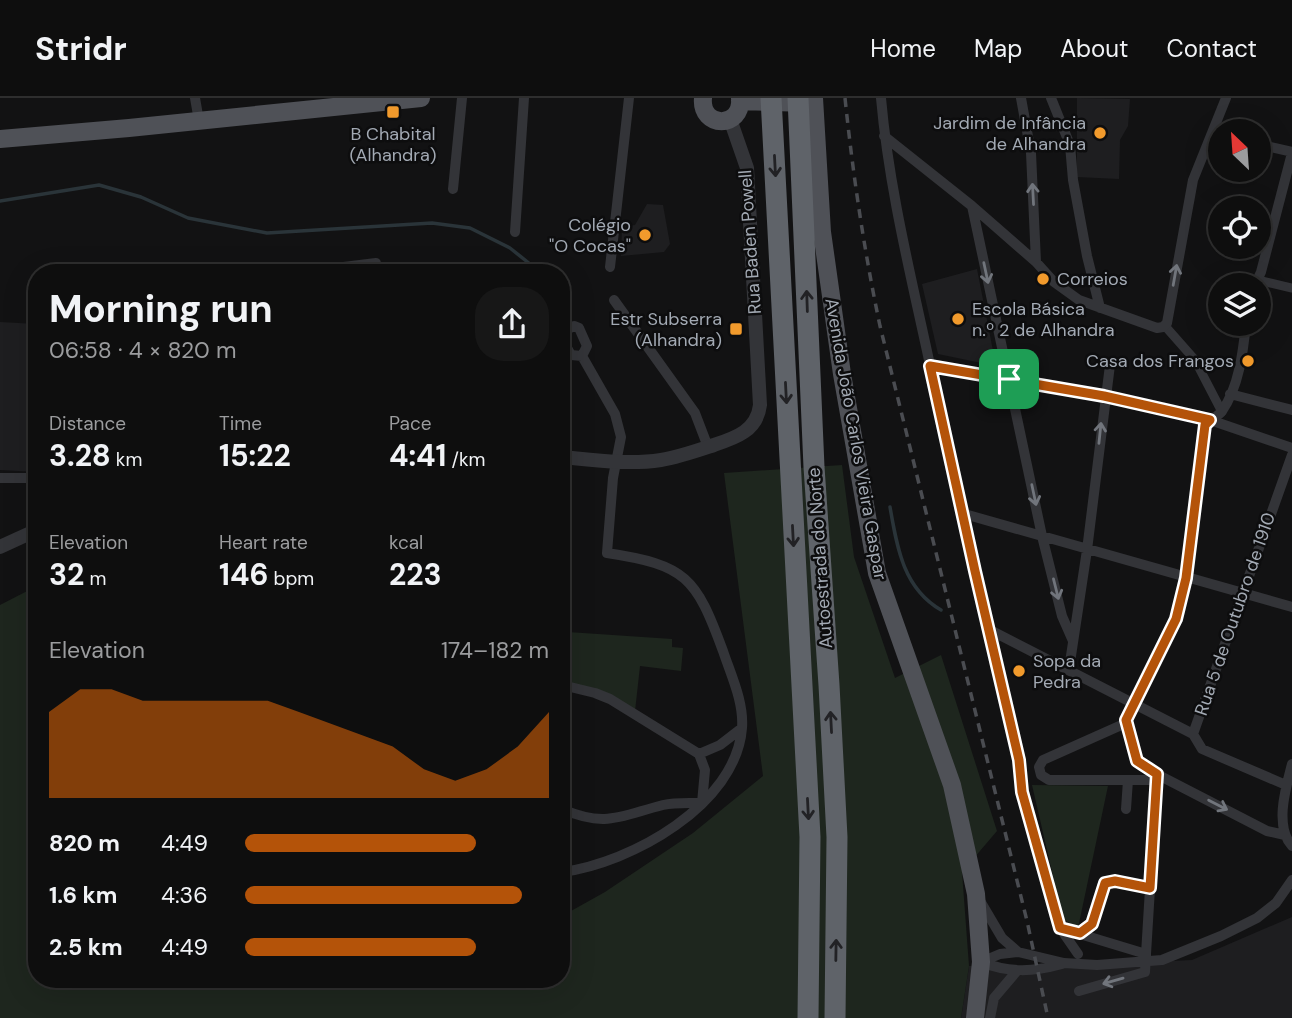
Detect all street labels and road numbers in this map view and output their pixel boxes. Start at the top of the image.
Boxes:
street label: Rua Baden Powell [733,169,767,315]
street label: Avenida João Carlos Vieira Gaspar [819,296,893,582]
street label: Autoestrada do Norte [802,467,838,649]
street label: Rua 5 de Outubro de 1910 [1189,509,1281,719]

